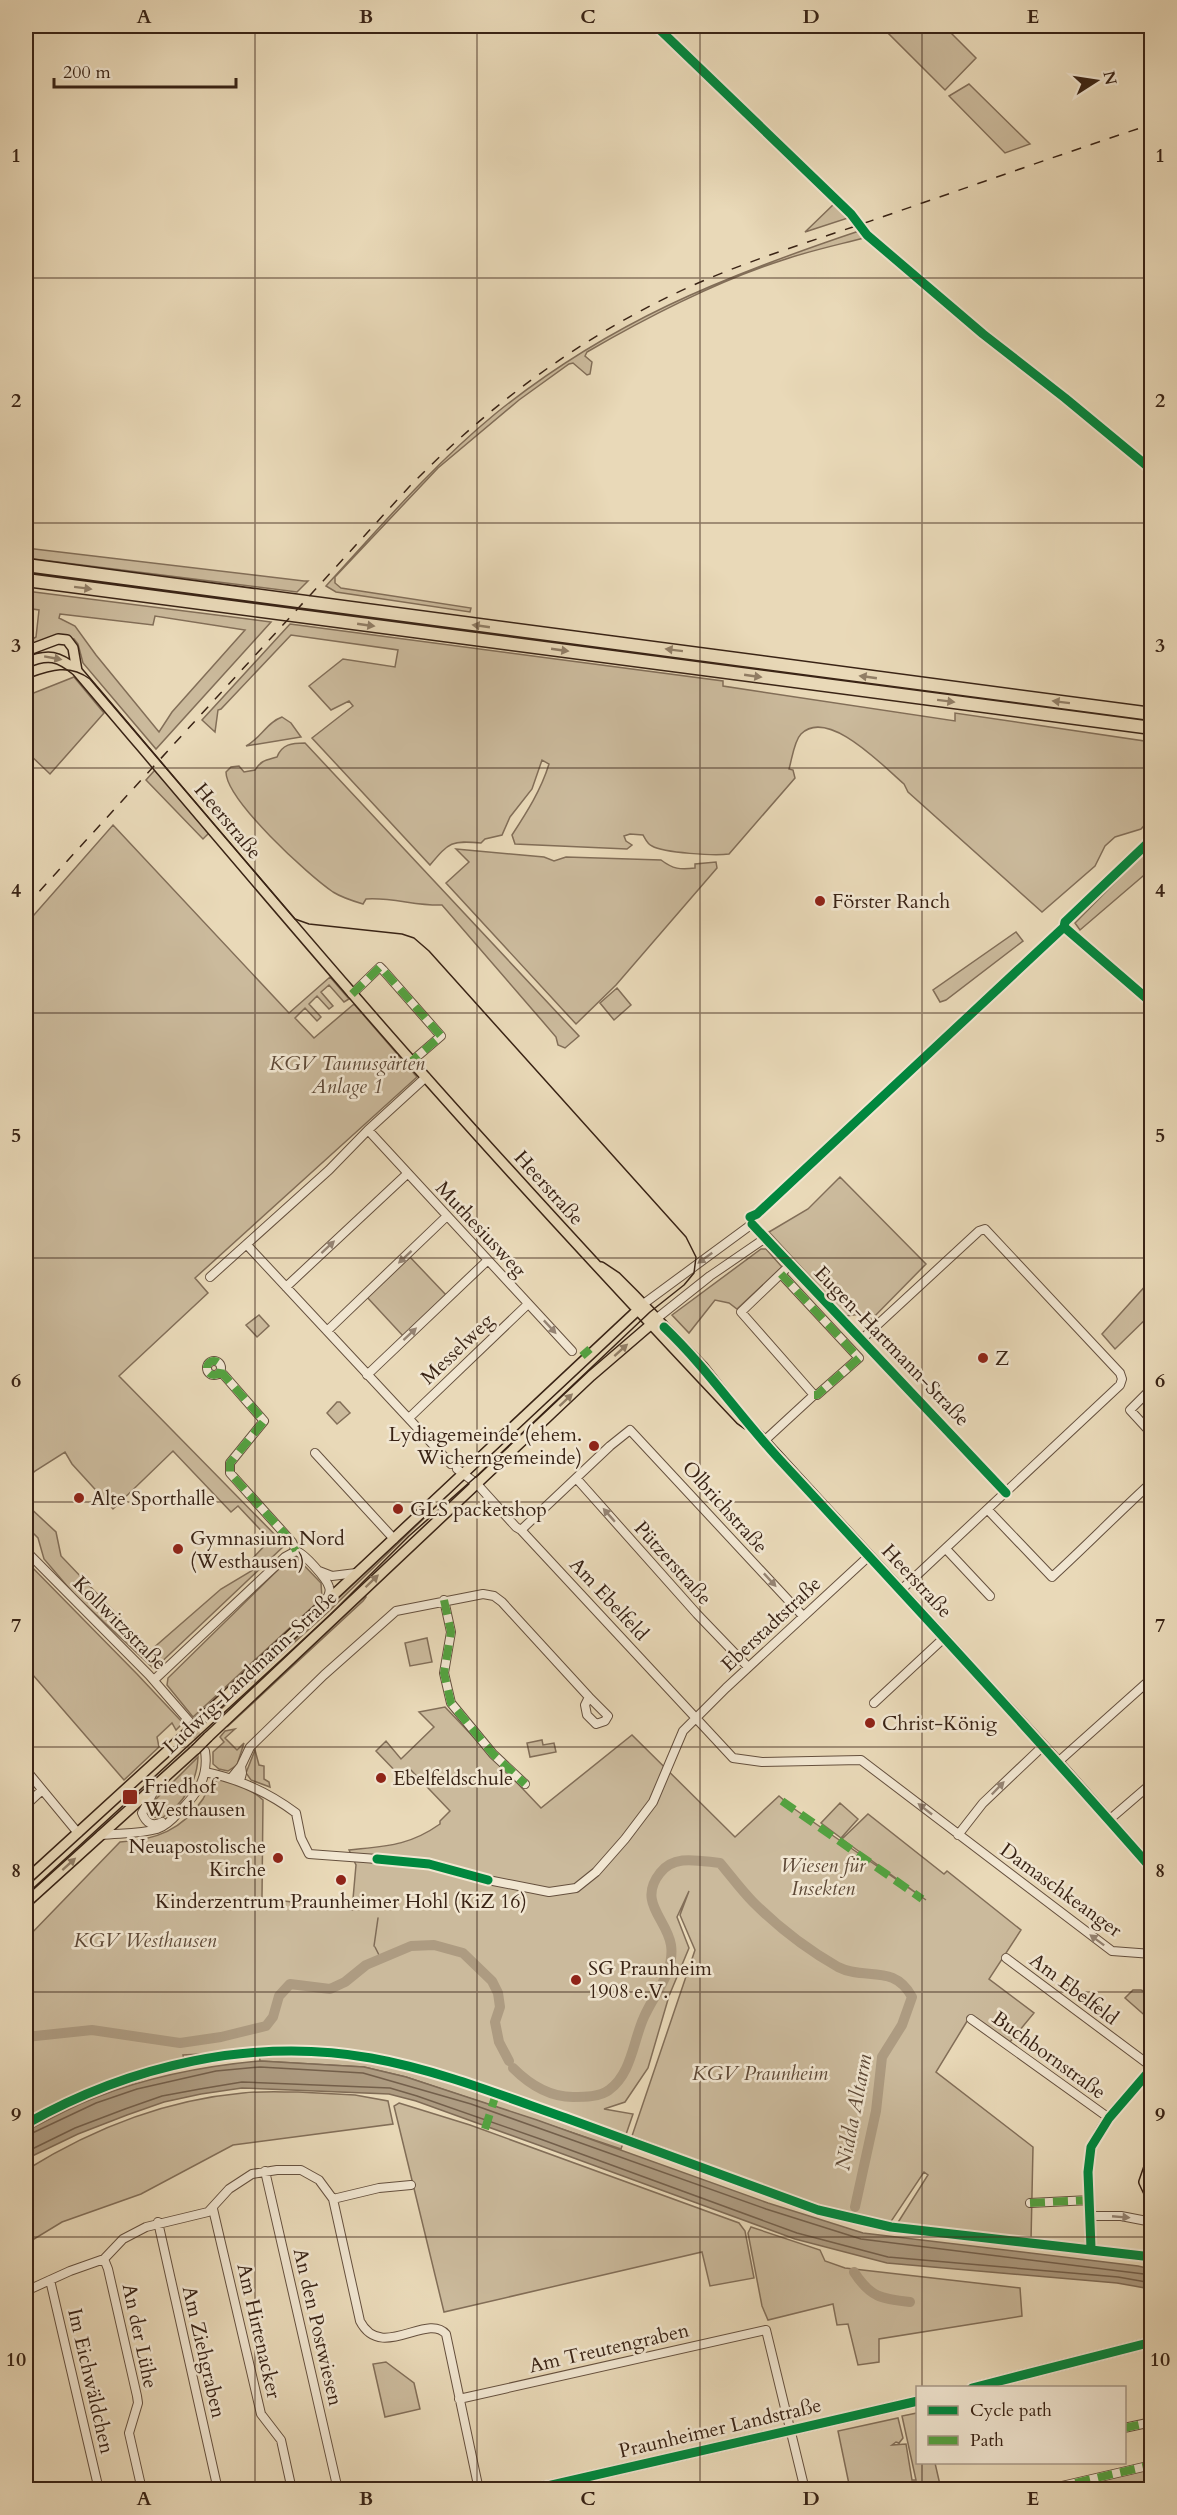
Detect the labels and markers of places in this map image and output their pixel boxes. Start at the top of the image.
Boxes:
place label: Förster Ranch [832,888,950,915]
marker: Förster Ranch [813,894,827,908]
place label: Z [995,1345,1009,1372]
marker: Z [976,1351,990,1365]
place label: Lydiagemeinde (ehem. Wicherngemeinde) [389,1421,582,1471]
marker: Lydiagemeinde (ehem. Wicherngemeinde) [587,1439,601,1453]
place label: Alte Sporthalle [91,1485,215,1512]
marker: Alte Sporthalle [72,1491,86,1505]
place label: GLS packetshop [410,1496,547,1523]
marker: GLS packetshop [391,1502,405,1516]
place label: Gymnasium Nord (Westhausen) [190,1525,345,1575]
marker: Gymnasium Nord (Westhausen) [171,1542,185,1556]
place label: Christ-König [882,1710,998,1737]
marker: Christ-König [863,1716,877,1730]
place label: Ebelfeldschule [393,1765,513,1792]
marker: Ebelfeldschule [374,1771,388,1785]
place label: Friedhof Westhausen [143,1773,247,1823]
marker: Friedhof Westhausen [121,1788,139,1806]
place label: Neuapostolische Kirche [128,1833,266,1883]
marker: Neuapostolische Kirche [271,1851,285,1865]
marker: Kinderzentrum Praunheimer Hohl (KiZ 16) [334,1873,348,1887]
place label: Kinderzentrum Praunheimer Hohl (KiZ 16) [155,1888,527,1915]
place label: SG Praunheim 1908 e.V. [588,1955,712,2005]
marker: SG Praunheim 1908 e.V. [569,1973,583,1987]

